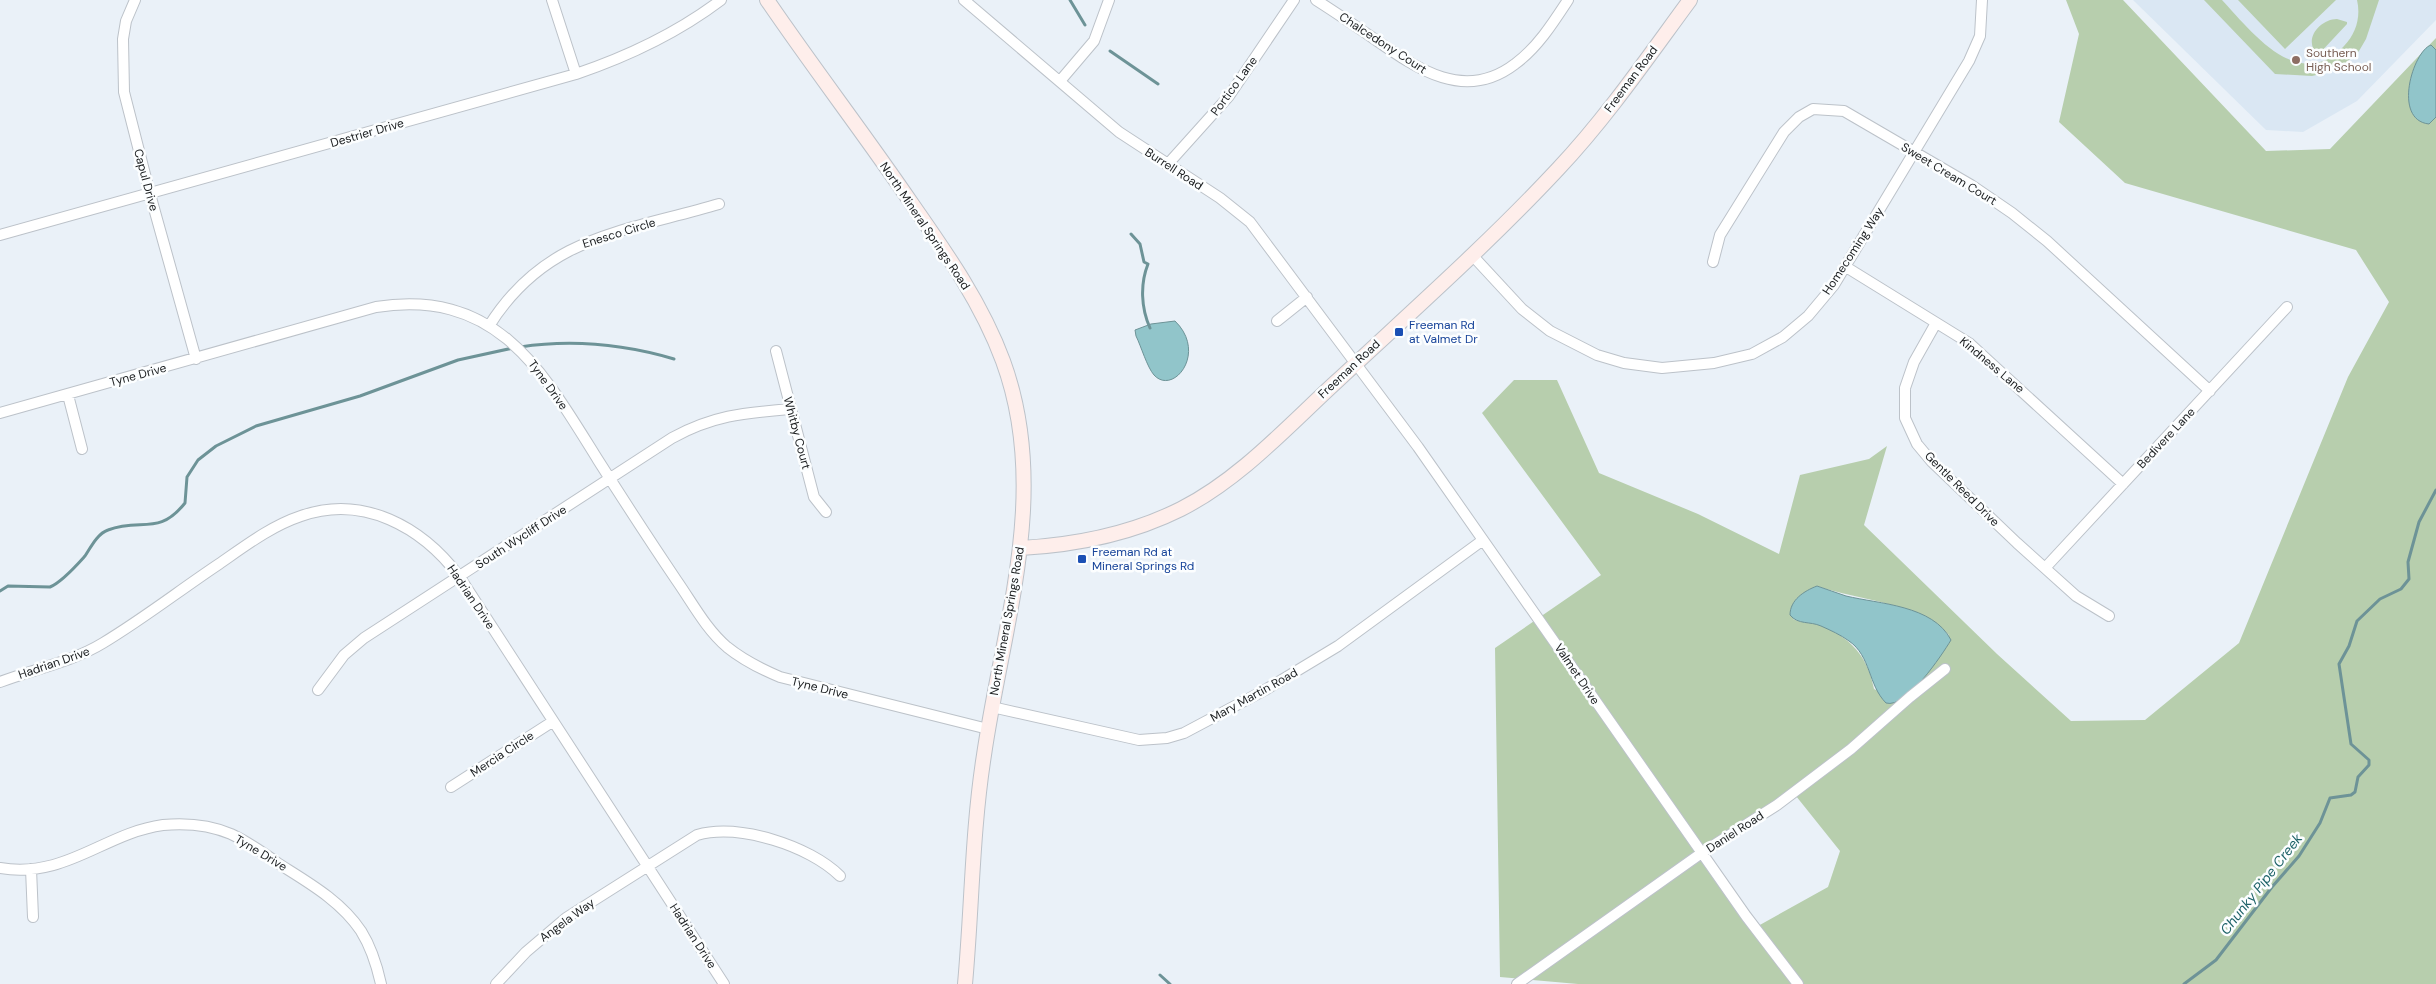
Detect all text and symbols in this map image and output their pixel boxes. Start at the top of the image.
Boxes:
street label: Chalcedony Court [1336,9,1430,77]
street label: Freeman Road [1601,42,1661,116]
place label: Southern High School [2306,45,2371,75]
street label: Portico Lane [1207,53,1261,119]
marker: Southern High School [2290,54,2302,66]
street label: Destrier Drive [328,115,406,151]
street label: Sweet Cream Court [1898,139,2000,209]
street label: Burrell Road [1142,144,1206,194]
street label: Capul Drive [130,147,162,213]
street label: North Mineral Springs Road [876,159,974,293]
street label: Homecoming Way [1819,204,1887,298]
street label: Enesco Circle [580,214,658,252]
place label: Freeman Rd at Valmet Dr [1409,317,1478,347]
marker: Freeman Rd at Valmet Dr [1393,326,1405,338]
street label: Kindness Lane [1956,333,2028,397]
street label: Freeman Road [1314,336,1384,402]
street label: Tyne Drive [524,357,572,413]
street label: Tyne Drive [108,360,168,390]
street label: Whitby Court [780,395,814,471]
street label: Bedivere Lane [2134,404,2199,472]
street label: Gentle Reed Drive [1921,448,2003,530]
street label: South Wycliff Drive [472,501,570,572]
place label: Freeman Rd at Mineral Springs Rd [1092,544,1194,574]
street label: North Mineral Springs Road [986,545,1028,697]
marker: Freeman Rd at Mineral Springs Rd [1076,553,1088,565]
street label: Hadrian Drive [444,562,499,633]
street label: Valmet Drive [1551,640,1603,708]
street label: Hadrian Drive [16,643,92,683]
street label: Mary Martin Road [1207,664,1301,726]
street label: Tyne Drive [790,673,850,703]
street label: Mercia Circle [467,727,537,780]
street label: Daniel Road [1703,808,1767,856]
water label: Chunky Pipe Creek [2216,829,2307,938]
street label: Tyne Drive [232,831,290,875]
street label: Angela Way [536,894,598,945]
street label: Hadrian Drive [666,900,720,972]

